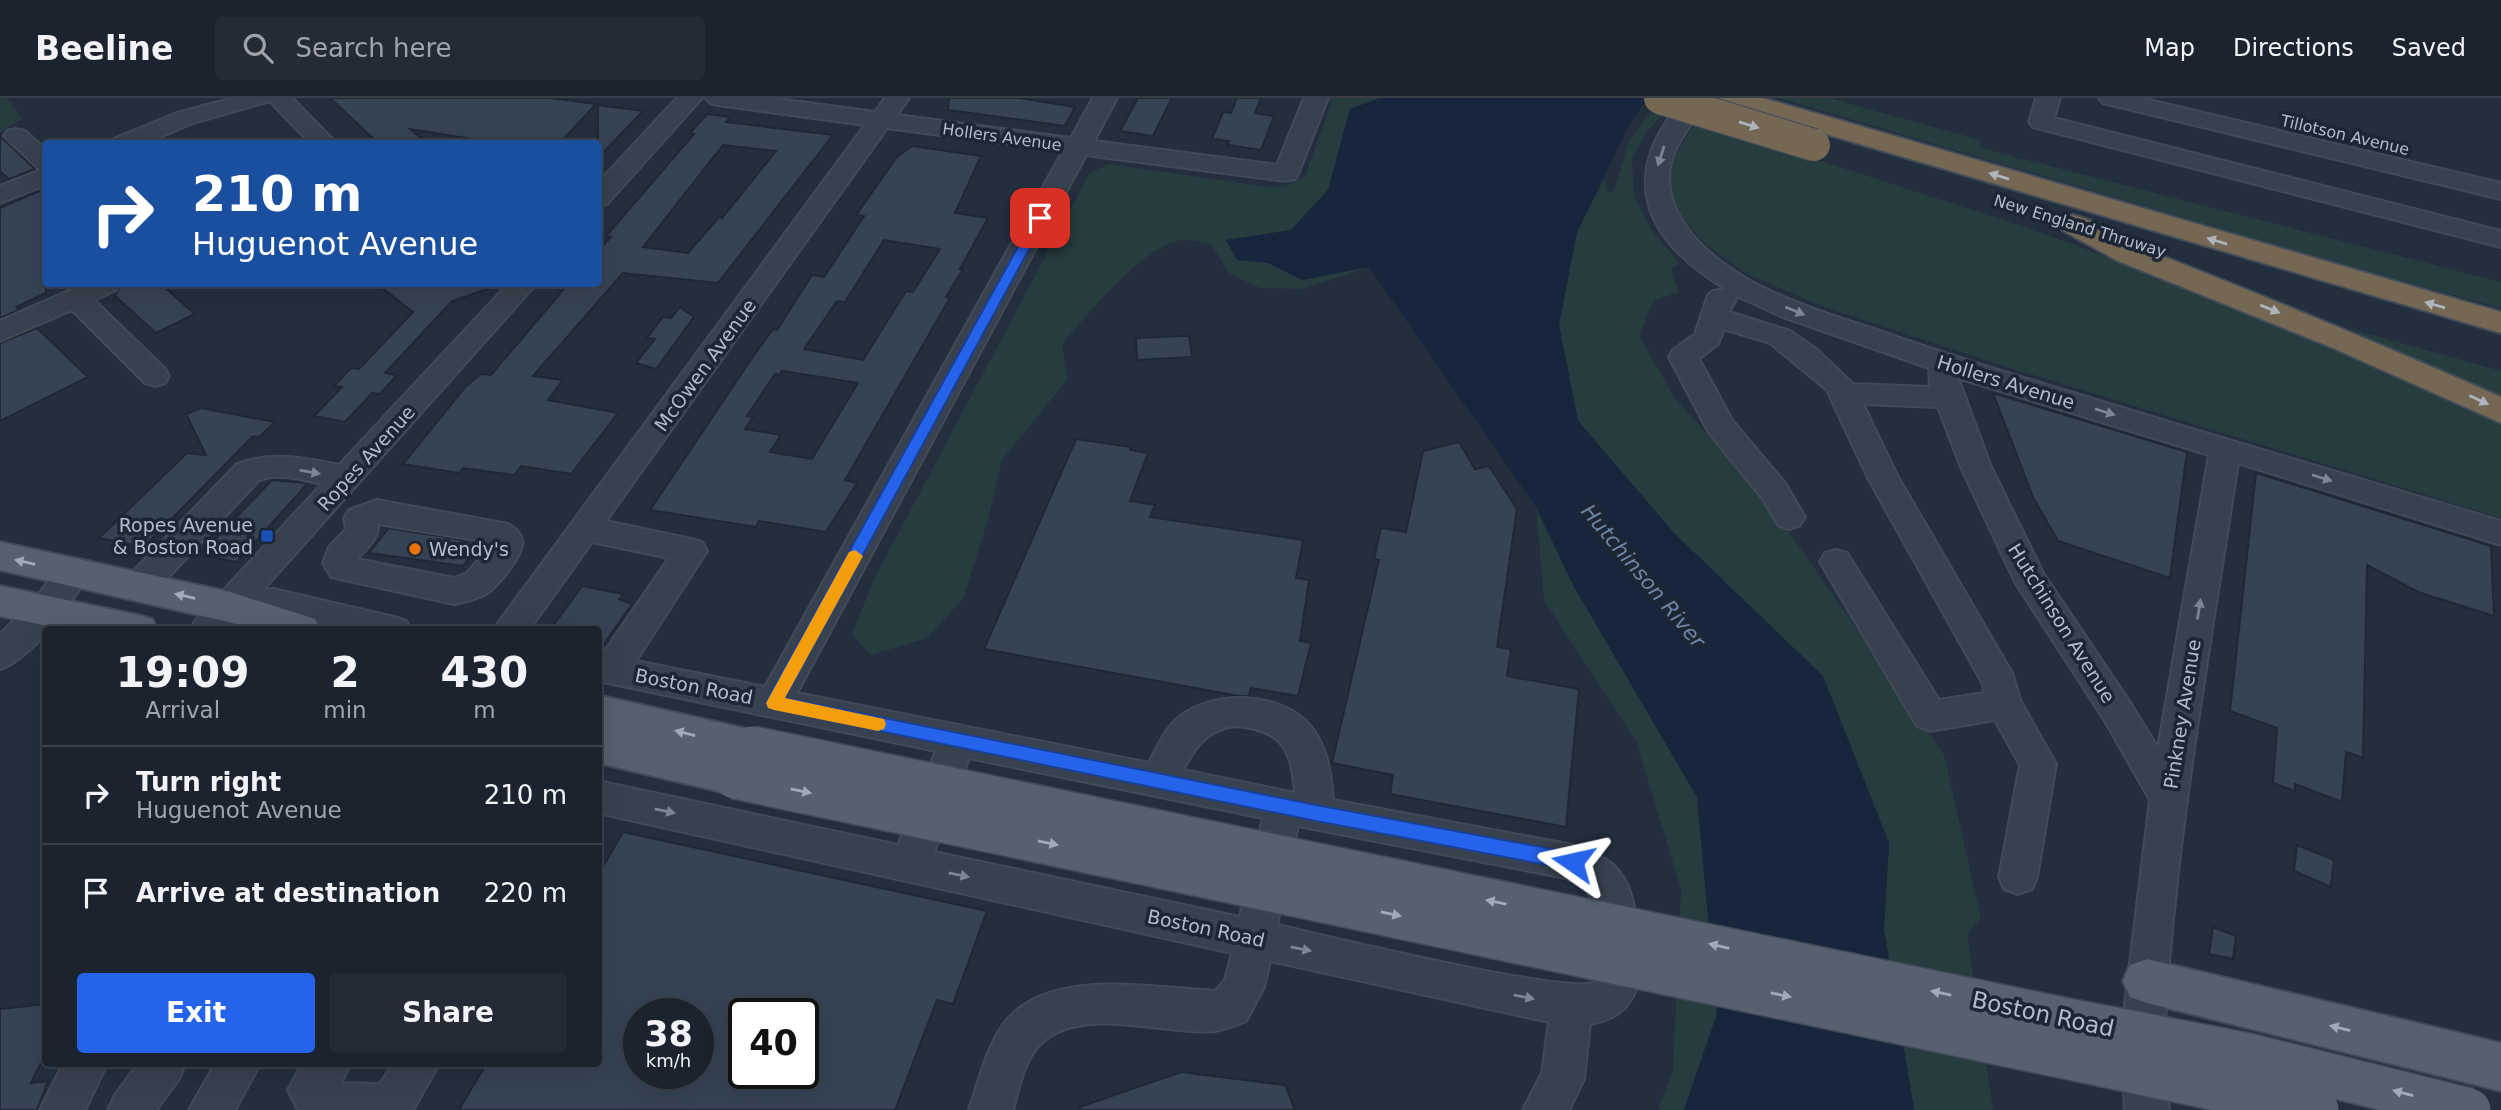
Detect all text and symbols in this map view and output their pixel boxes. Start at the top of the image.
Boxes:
search box [215,17,705,80]
text: Beeline [35,29,173,68]
icon: search [239,29,277,67]
text: Search here [295,33,452,63]
text: Map [2144,34,2195,62]
text: Directions [2233,34,2354,62]
text: Saved [2392,34,2466,62]
street label: Tillotson Avenue [2278,111,2411,159]
street label: Hollers Avenue [941,119,1063,155]
one-way arrow [1738,120,1759,131]
one-way arrow [1655,146,1666,167]
text: 210 m [192,166,362,223]
icon: right [77,168,168,259]
one-way arrow [1988,171,2009,181]
pin [1010,188,1070,248]
street label: New England Thruway [1992,191,2168,261]
icon: arrive [1021,199,1059,237]
text: Huguenot Avenue [192,225,478,263]
one-way arrow [2206,236,2227,246]
street label: McOwen Avenue [650,295,760,435]
one-way arrow [2424,299,2445,309]
one-way arrow [2260,304,2281,315]
one-way arrow [1785,306,1806,317]
street label: Hollers Avenue [1935,351,2077,413]
one-way arrow [2469,395,2489,406]
street label: Ropes Avenue [313,401,419,515]
one-way arrow [2094,408,2115,418]
one-way arrow [299,467,321,478]
one-way arrow [2312,474,2333,484]
water label: Hutchinson River [1576,500,1711,654]
place label: Ropes Avenue & Boston Road [113,514,253,558]
marker: Ropes Avenue & Boston Road [259,528,275,544]
place label: Wendy's [429,538,509,560]
street label: Hutchinson Avenue [2004,539,2120,707]
marker: Wendy's [407,541,423,557]
one-way arrow [14,556,36,567]
one-way arrow [174,590,196,601]
one-way arrow [2194,598,2205,620]
street label: Pinkney Avenue [2159,638,2205,790]
text: 19:09 [116,648,250,697]
text: 2 [330,648,360,697]
text: 430 [441,648,528,697]
street label: Boston Road [633,664,755,708]
text: Arrival [145,697,220,723]
text: min [323,697,367,723]
text: m [473,697,496,723]
one-way arrow [674,727,696,738]
text: Turn right [136,767,281,797]
icon: right [77,776,115,814]
text: 210 m [484,780,567,810]
one-way arrow [790,786,812,797]
text: Huguenot Avenue [136,797,342,823]
one-way arrow [654,806,676,817]
position arrow [1536,825,1610,899]
one-way arrow [1037,838,1059,849]
one-way arrow [948,869,970,880]
icon: arrive [77,874,115,912]
text: Arrive at destination [136,878,440,908]
text: 220 m [484,878,567,908]
one-way arrow [1485,896,1507,907]
street label: Boston Road [1145,905,1267,951]
one-way arrow [1380,908,1402,919]
one-way arrow [1708,941,1730,952]
one-way arrow [1290,943,1312,954]
button: Exit [77,973,315,1053]
button: Share [329,973,567,1053]
street label: Boston Road [1970,986,2116,1042]
one-way arrow [1930,987,1952,998]
one-way arrow [1770,990,1792,1001]
one-way arrow [1513,991,1535,1002]
speed limit sign: 40 [728,998,819,1089]
text: 38 [644,1014,693,1054]
one-way arrow [2328,1022,2350,1033]
text: km/h [646,1050,691,1071]
one-way arrow [2392,1087,2413,1097]

